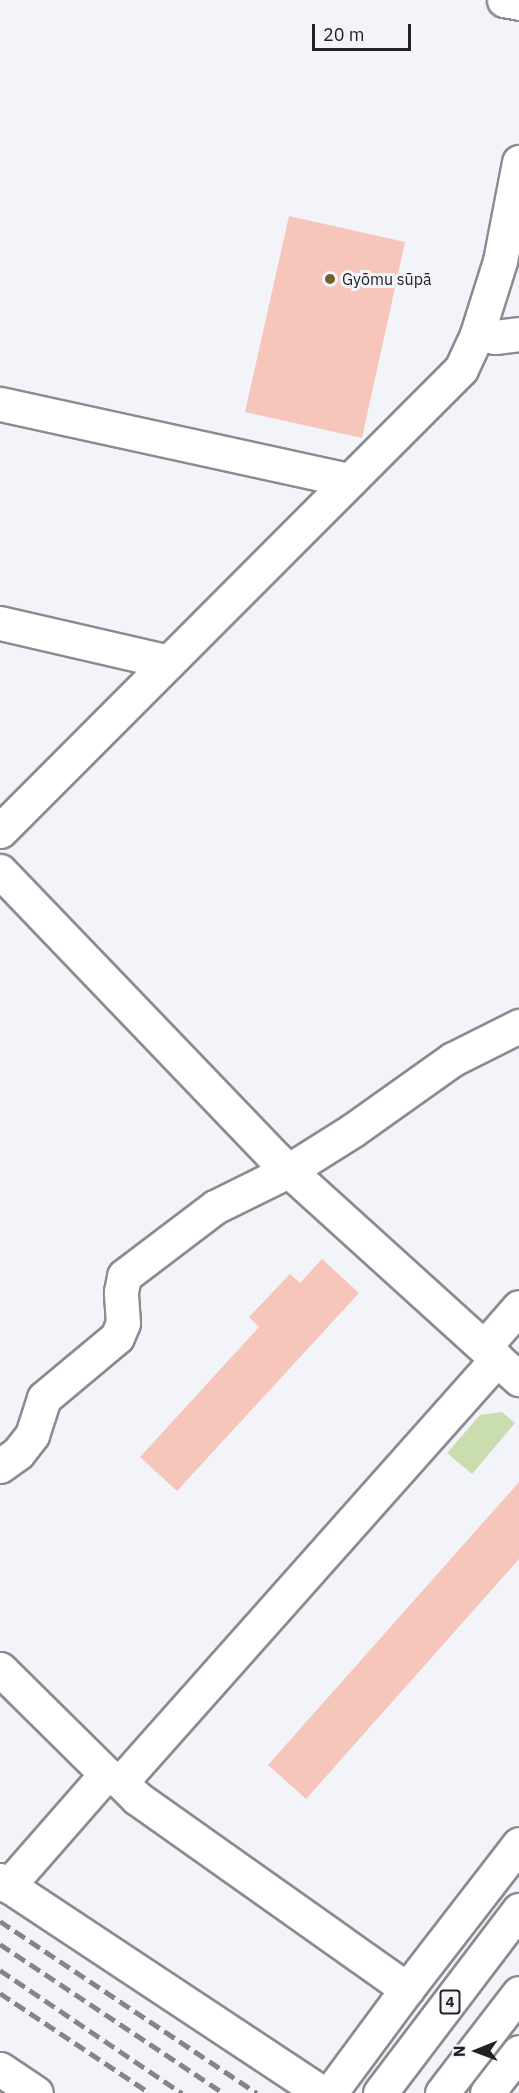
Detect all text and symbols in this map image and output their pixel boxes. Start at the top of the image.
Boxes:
scale bar [315,12,414,50]
text: 20 m [323,23,365,46]
place label: Gyōmu sūpā [342,269,432,289]
marker: Gyōmu sūpā [323,272,337,286]
road number: 4 [440,1990,460,2014]
north arrow [447,2021,507,2081]
text: N [449,2045,469,2057]

